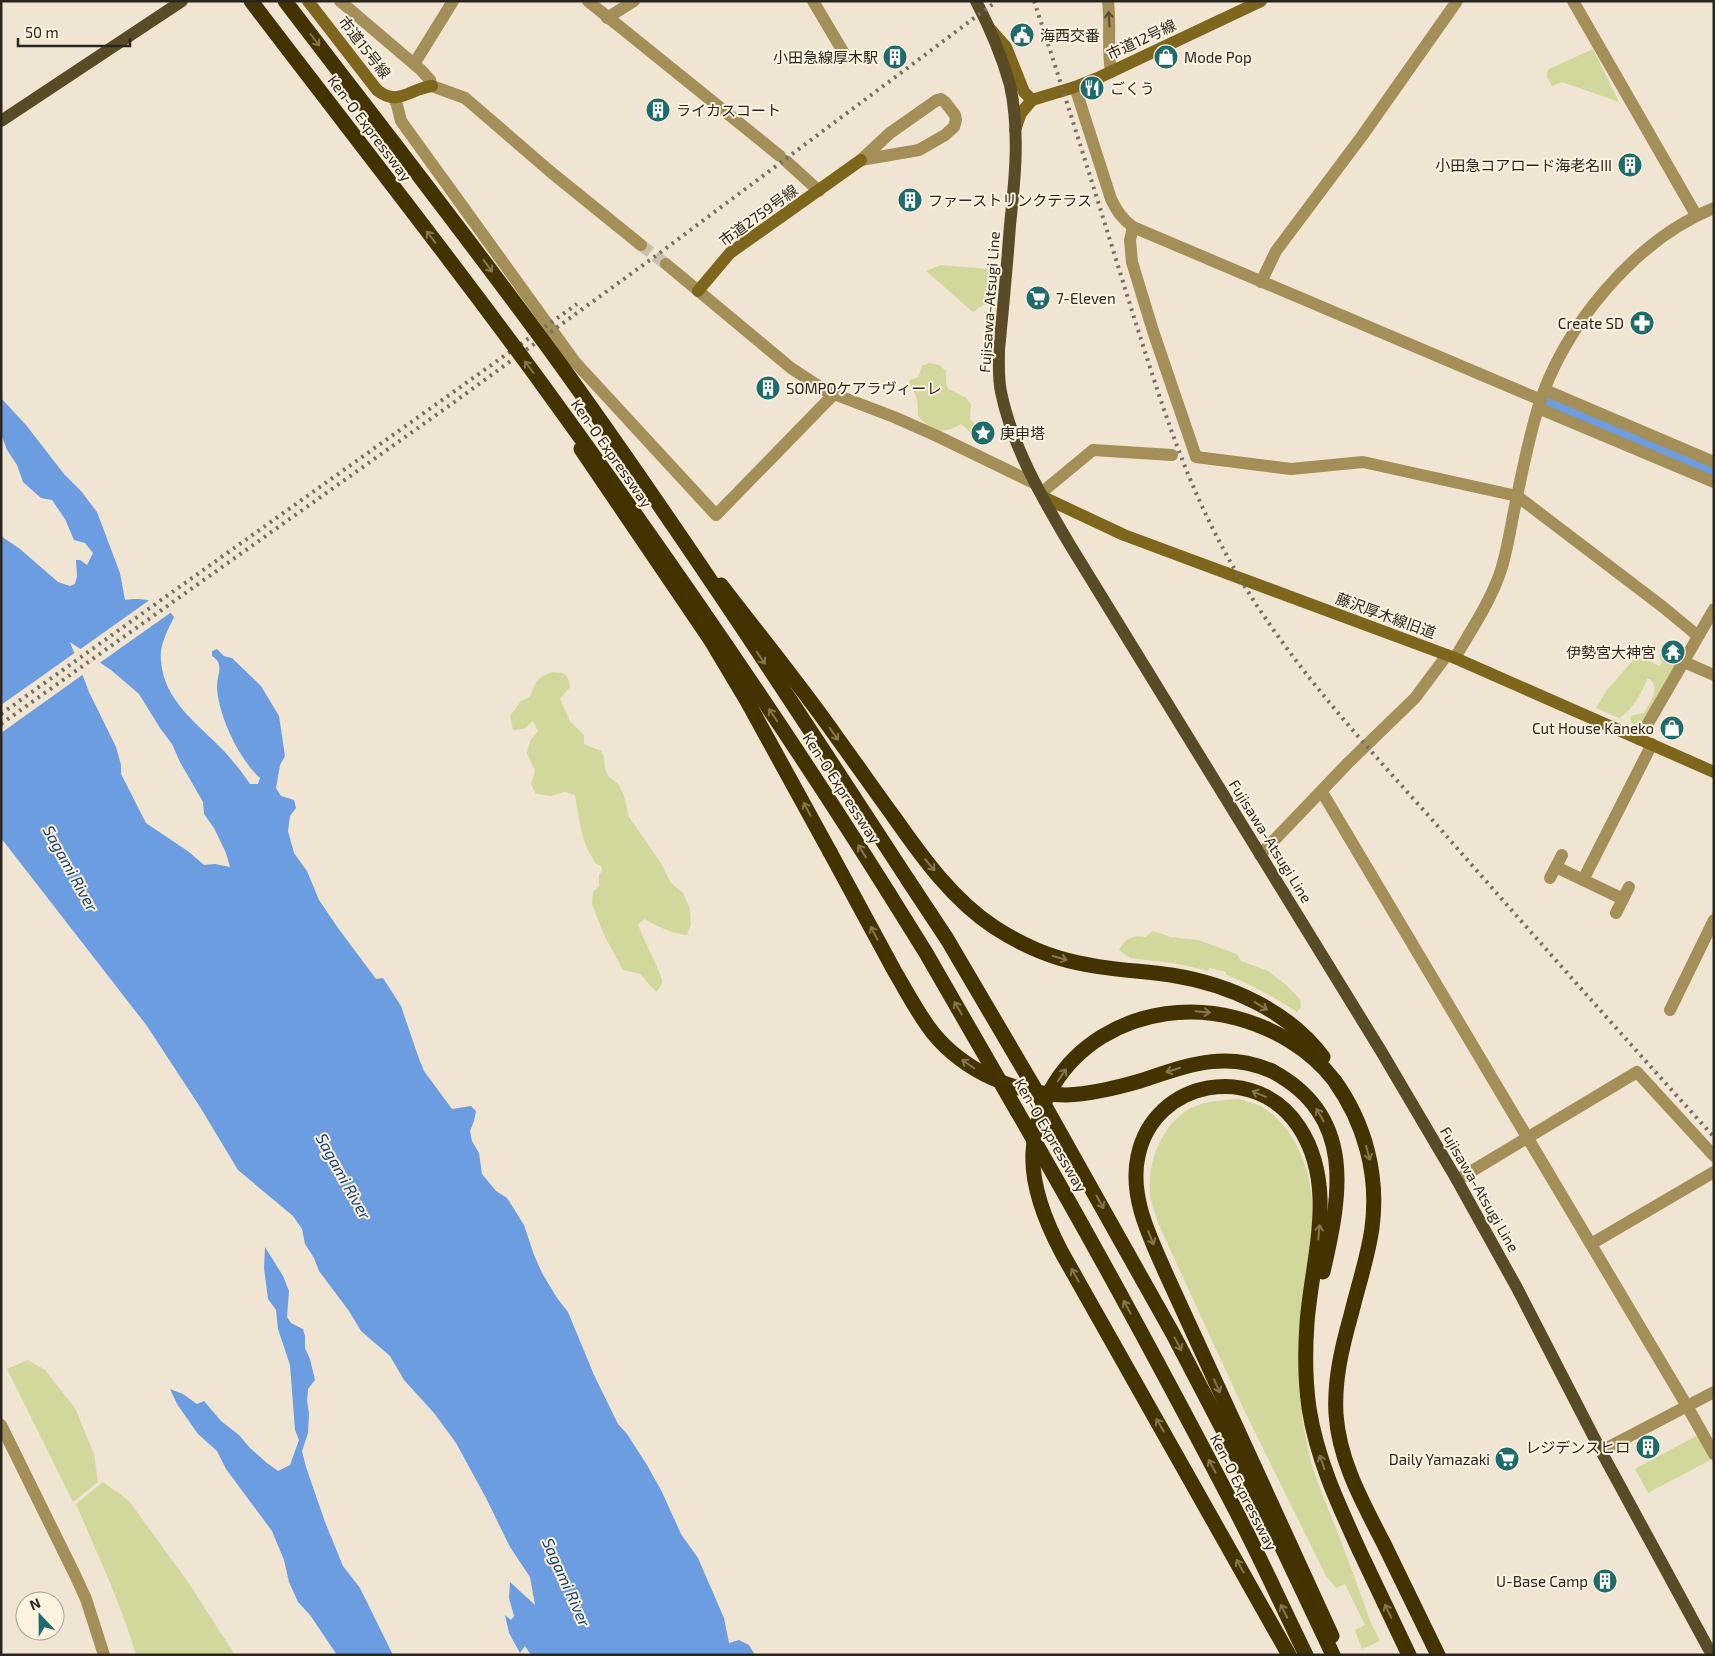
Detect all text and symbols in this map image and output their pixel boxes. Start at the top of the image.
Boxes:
one-way arrow [1105,11,1114,27]
street label: 市道15号線 [335,12,395,82]
scale bar [18,15,130,47]
street label: 市道12号線 [1103,15,1179,63]
public building icon: 海西交番 [1009,22,1035,48]
text: 50 m [25,23,59,41]
place label: 海西交番 [1040,26,1100,44]
one-way arrow [309,33,320,46]
building icon: 小田急線厚木駅 [882,44,908,70]
shop icon: Mode Pop [1153,44,1179,70]
place label: 小田急線厚木駅 [773,48,878,66]
place label: Mode Pop [1184,48,1252,66]
street label: Ken-O Expressway [324,71,416,185]
restaurant icon: ごくう [1079,75,1105,101]
place label: ごくう [1110,79,1155,97]
building icon: ライカスコート [645,97,671,123]
place label: ライカスコート [676,101,781,119]
building icon: 小田急コアロード海老名III [1617,152,1643,178]
place label: 小田急コアロード海老名III [1435,156,1612,174]
street label: 市道2759号線 [715,180,801,250]
building icon: ファーストリンクテラス [897,187,923,213]
place label: ファーストリンクテラス [928,191,1092,209]
one-way arrow [426,231,437,244]
street label: Fujisawa-Atsugi Line [975,231,1004,373]
one-way arrow [483,259,493,273]
supermarket icon: 7-Eleven [1025,285,1051,311]
place label: 7-Eleven [1056,289,1116,307]
pharmacy icon: Create SD [1629,310,1655,336]
place label: Create SD [1558,314,1624,332]
one-way arrow [524,360,534,374]
building icon: SOMPOケアラヴィーレ [755,375,781,401]
place label: SOMPOケアラヴィーレ [786,379,941,397]
street label: Ken-O Expressway [568,395,656,511]
place icon: 庚申塔 [970,420,996,446]
place label: 庚申塔 [1000,424,1045,442]
street label: 藤沢厚木線旧道 [1334,589,1438,641]
temple icon: 伊勢宮大神宮 [1660,639,1686,665]
place label: 伊勢宮大神宮 [1566,643,1656,661]
one-way arrow [756,650,766,664]
one-way arrow [768,708,779,722]
shop icon: Cut House Kaneko [1659,715,1685,741]
place label: Cut House Kaneko [1532,719,1654,737]
one-way arrow [829,726,839,740]
street label: Ken-O Expressway [800,729,884,847]
street label: Fujisawa-Atsugi Line [1225,776,1316,906]
one-way arrow [802,801,812,816]
water label: Sagami River [40,822,103,915]
one-way arrow [857,845,867,859]
one-way arrow [924,859,935,872]
one-way arrow [869,926,879,941]
one-way arrow [1051,953,1067,963]
one-way arrow [952,1001,962,1016]
one-way arrow [1254,1001,1268,1011]
one-way arrow [1195,1008,1211,1017]
one-way arrow [961,1059,975,1069]
one-way arrow [1165,1065,1181,1075]
one-way arrow [1057,1068,1067,1082]
street label: Ken-O Expressway [1011,1075,1091,1195]
one-way arrow [1252,1088,1267,1098]
one-way arrow [1315,1107,1325,1122]
street label: Fujisawa-Atsugi Line [1436,1123,1523,1255]
water label: Sagami River [313,1130,376,1223]
one-way arrow [1364,1145,1374,1161]
one-way arrow [1095,1194,1105,1208]
one-way arrow [1314,1225,1324,1241]
one-way arrow [1147,1230,1156,1245]
one-way arrow [1069,1269,1079,1283]
one-way arrow [1122,1300,1131,1315]
one-way arrow [1174,1336,1183,1351]
one-way arrow [1213,1378,1222,1393]
one-way arrow [1154,1418,1164,1432]
street label: Ken-O Expressway [1207,1431,1281,1553]
building icon: レジデンスヒロ [1635,1434,1661,1460]
place label: レジデンスヒロ [1525,1438,1630,1456]
supermarket icon: Daily Yamazaki [1494,1446,1520,1472]
place label: Daily Yamazaki [1389,1450,1490,1468]
one-way arrow [1316,1455,1326,1471]
one-way arrow [1207,1458,1217,1473]
water label: Sagami River [539,1535,595,1630]
one-way arrow [1234,1559,1244,1574]
building icon: U-Base Camp [1592,1568,1618,1594]
place label: U-Base Camp [1496,1572,1588,1590]
north arrow [15,1591,65,1641]
text: N [27,1594,43,1613]
one-way arrow [1279,1604,1289,1619]
one-way arrow [1382,1604,1392,1619]

